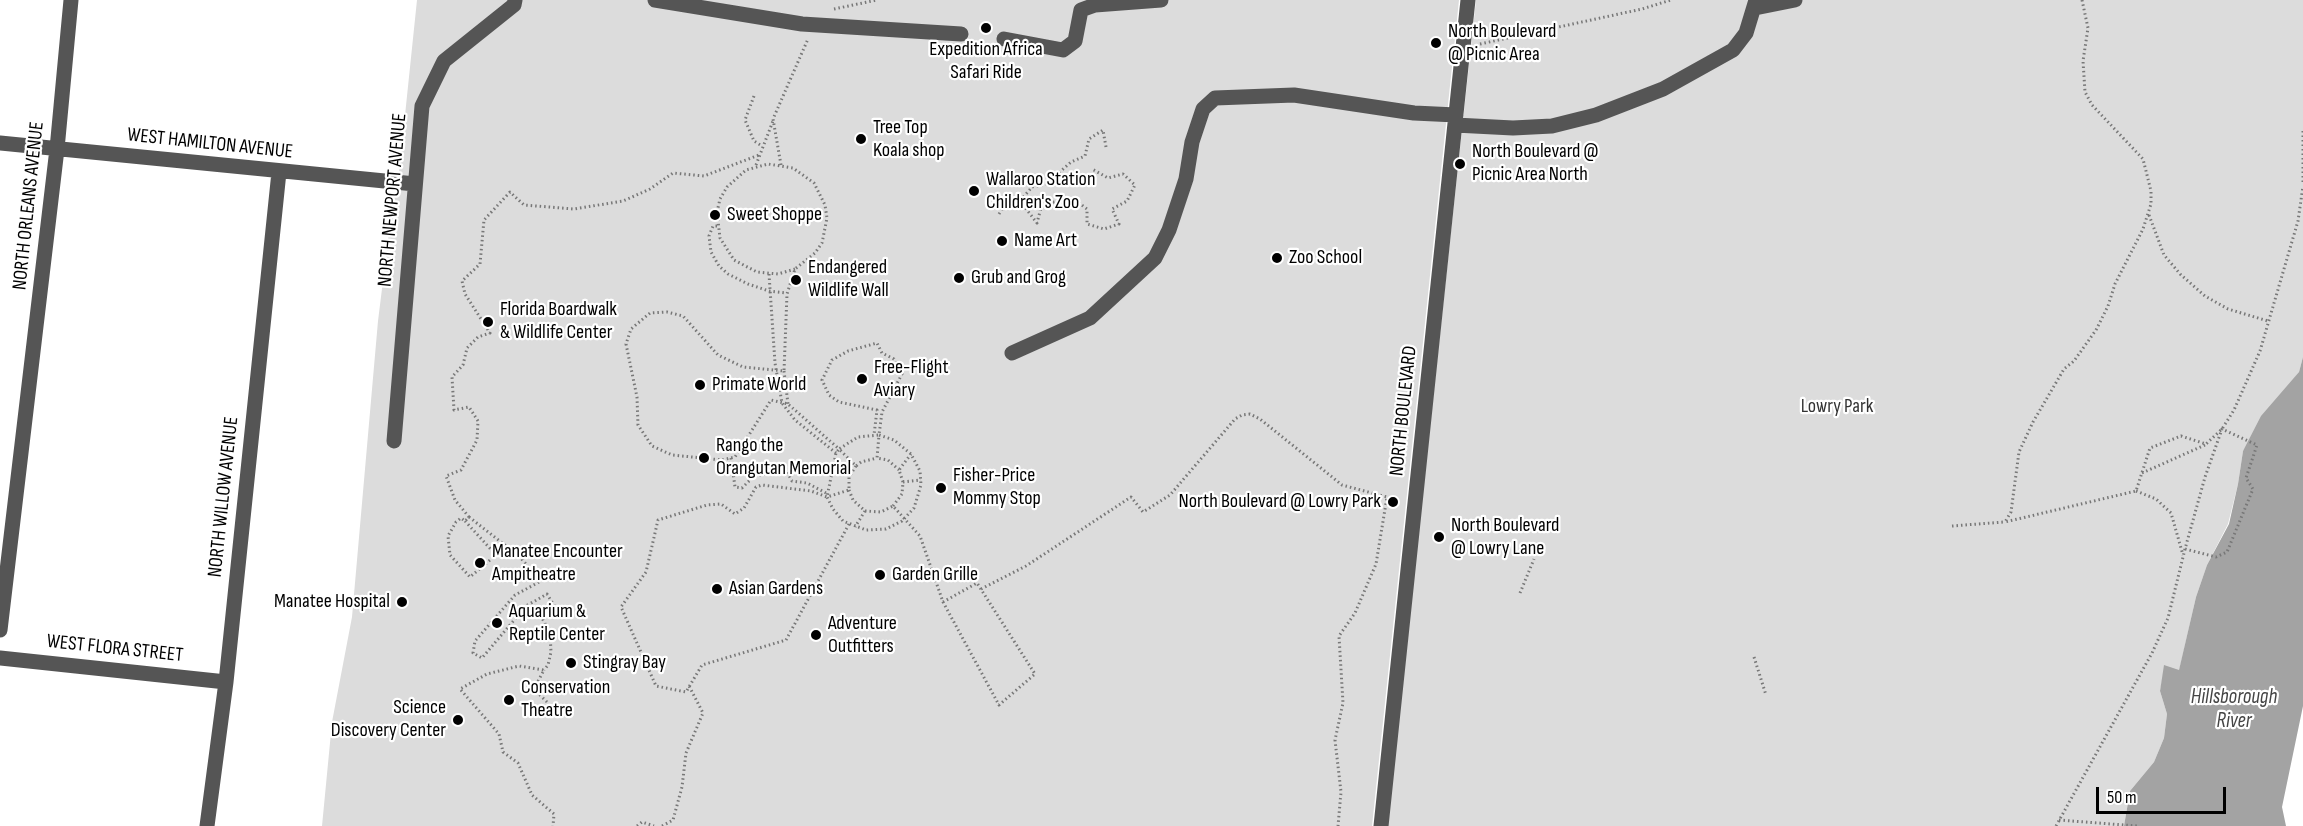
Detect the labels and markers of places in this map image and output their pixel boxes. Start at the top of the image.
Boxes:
place label: North Boulevard @ Picnic Area [1448,20,1556,67]
marker: Expedition Africa Safari Ride [979,21,993,35]
marker: North Boulevard @ Picnic Area [1429,36,1443,50]
place label: Expedition Africa Safari Ride [929,38,1043,85]
place label: Tree Top Koala shop [873,116,945,163]
marker: Tree Top Koala shop [854,132,868,146]
place label: North Boulevard @ Picnic Area North [1472,140,1599,187]
marker: North Boulevard @ Picnic Area North [1453,157,1467,171]
place label: Wallaroo Station Children's Zoo [986,168,1095,215]
marker: Wallaroo Station Children's Zoo [967,184,981,198]
place label: Sweet Shoppe [727,203,822,227]
marker: Sweet Shoppe [708,208,722,222]
place label: Name Art [1014,229,1077,253]
marker: Name Art [995,234,1009,248]
place label: Zoo School [1289,246,1362,270]
marker: Zoo School [1270,251,1284,265]
place label: Endangered Wildlife Wall [808,256,889,303]
place label: Grub and Grog [971,266,1066,290]
marker: Grub and Grog [952,271,966,285]
marker: Endangered Wildlife Wall [789,273,803,287]
place label: Florida Boardwalk & Wildlife Center [500,298,617,345]
marker: Florida Boardwalk & Wildlife Center [481,315,495,329]
place label: Free-Flight Aviary [874,356,949,403]
marker: Free-Flight Aviary [855,372,869,386]
place label: Primate World [712,373,806,397]
marker: Primate World [693,378,707,392]
place label: Rango the Orangutan Memorial [716,434,851,481]
marker: Rango the Orangutan Memorial [697,451,711,465]
place label: Fisher-Price Mommy Stop [953,464,1041,511]
marker: Fisher-Price Mommy Stop [934,481,948,495]
place label: North Boulevard @ Lowry Park [1179,490,1381,514]
marker: North Boulevard @ Lowry Park [1386,495,1400,509]
place label: North Boulevard @ Lowry Lane [1451,514,1559,561]
marker: North Boulevard @ Lowry Lane [1432,530,1446,544]
place label: Manatee Encounter Ampitheatre [492,540,623,587]
marker: Manatee Encounter Ampitheatre [473,556,487,570]
place label: Garden Grille [892,563,978,587]
marker: Garden Grille [873,568,887,582]
place label: Asian Gardens [729,577,823,601]
marker: Asian Gardens [710,582,724,596]
place label: Manatee Hospital [274,590,390,614]
marker: Manatee Hospital [395,595,409,609]
place label: Aquarium & Reptile Center [509,600,605,647]
place label: Adventure Outfitters [828,612,897,659]
marker: Aquarium & Reptile Center [490,616,504,630]
marker: Adventure Outfitters [809,628,823,642]
place label: Stingray Bay [583,651,666,675]
marker: Stingray Bay [564,656,578,670]
place label: Conservation Theatre [521,676,610,723]
marker: Conservation Theatre [502,693,516,707]
place label: Science Discovery Center [331,696,446,743]
marker: Science Discovery Center [451,713,465,727]

